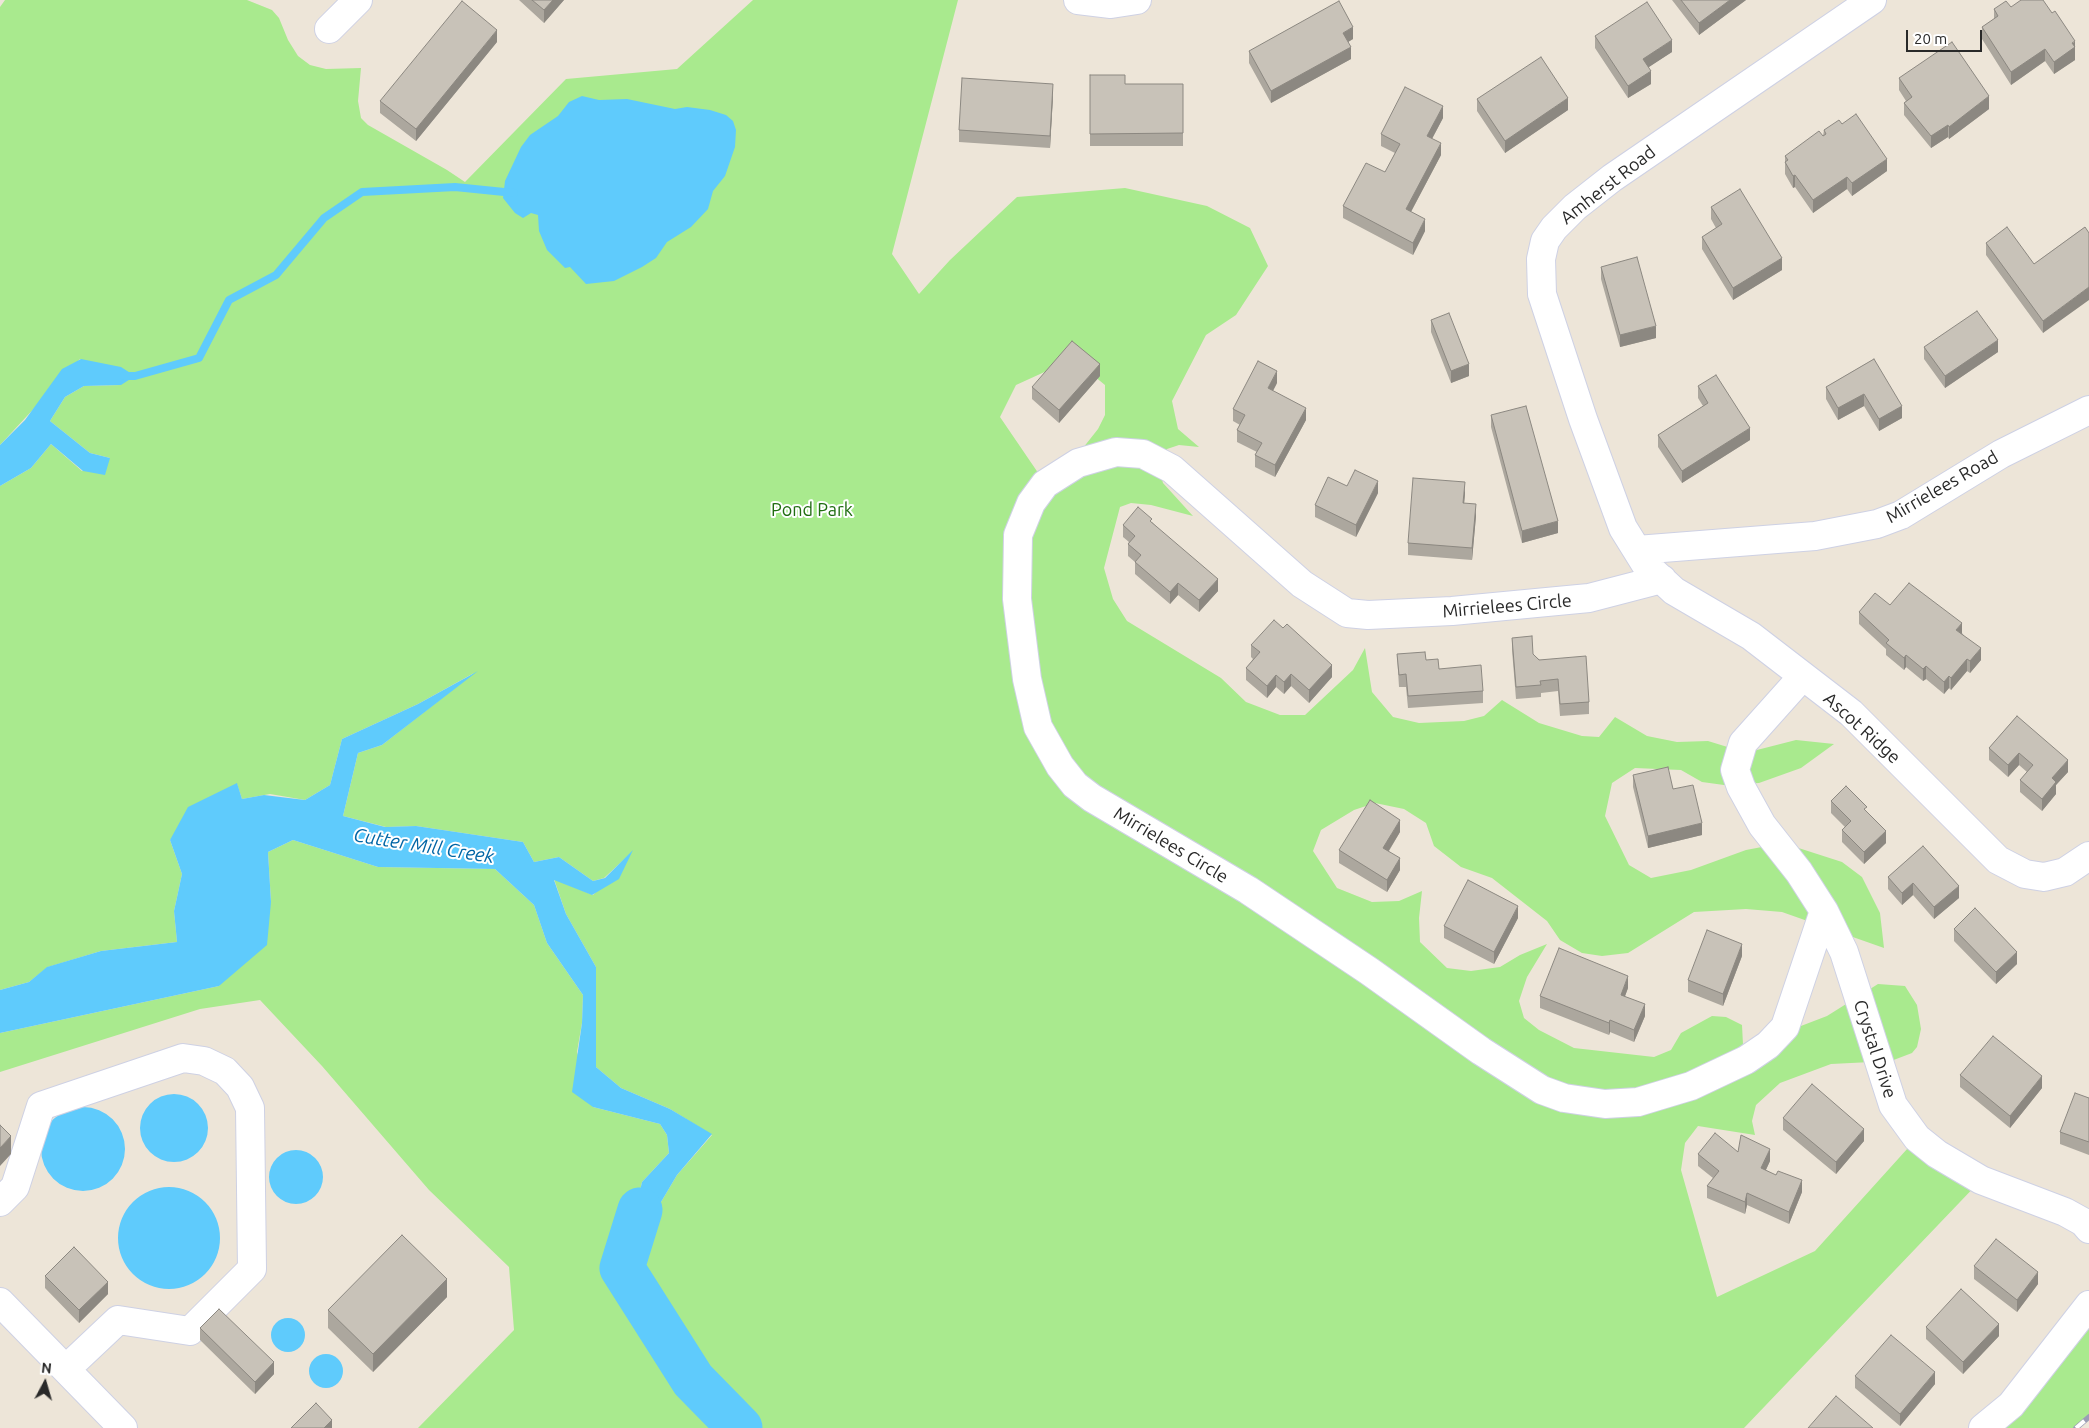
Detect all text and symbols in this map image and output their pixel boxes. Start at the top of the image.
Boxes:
scale bar [1909,20,1985,52]
text: 20 m [1914,30,1947,47]
street label: Amherst Road [1556,141,1660,229]
street label: Mirrielees Road [1882,446,2002,528]
park label: Pond Park [771,499,853,521]
street label: Mirrielees Circle [1441,590,1573,622]
street label: Ascot Ridge [1819,688,1905,768]
street label: Mirrielees Circle [1110,802,1232,888]
water label: Cutter Mill Creek [352,824,496,868]
street label: Crystal Drive [1849,997,1901,1101]
north arrow [20,1358,70,1408]
text: N [41,1360,53,1377]

